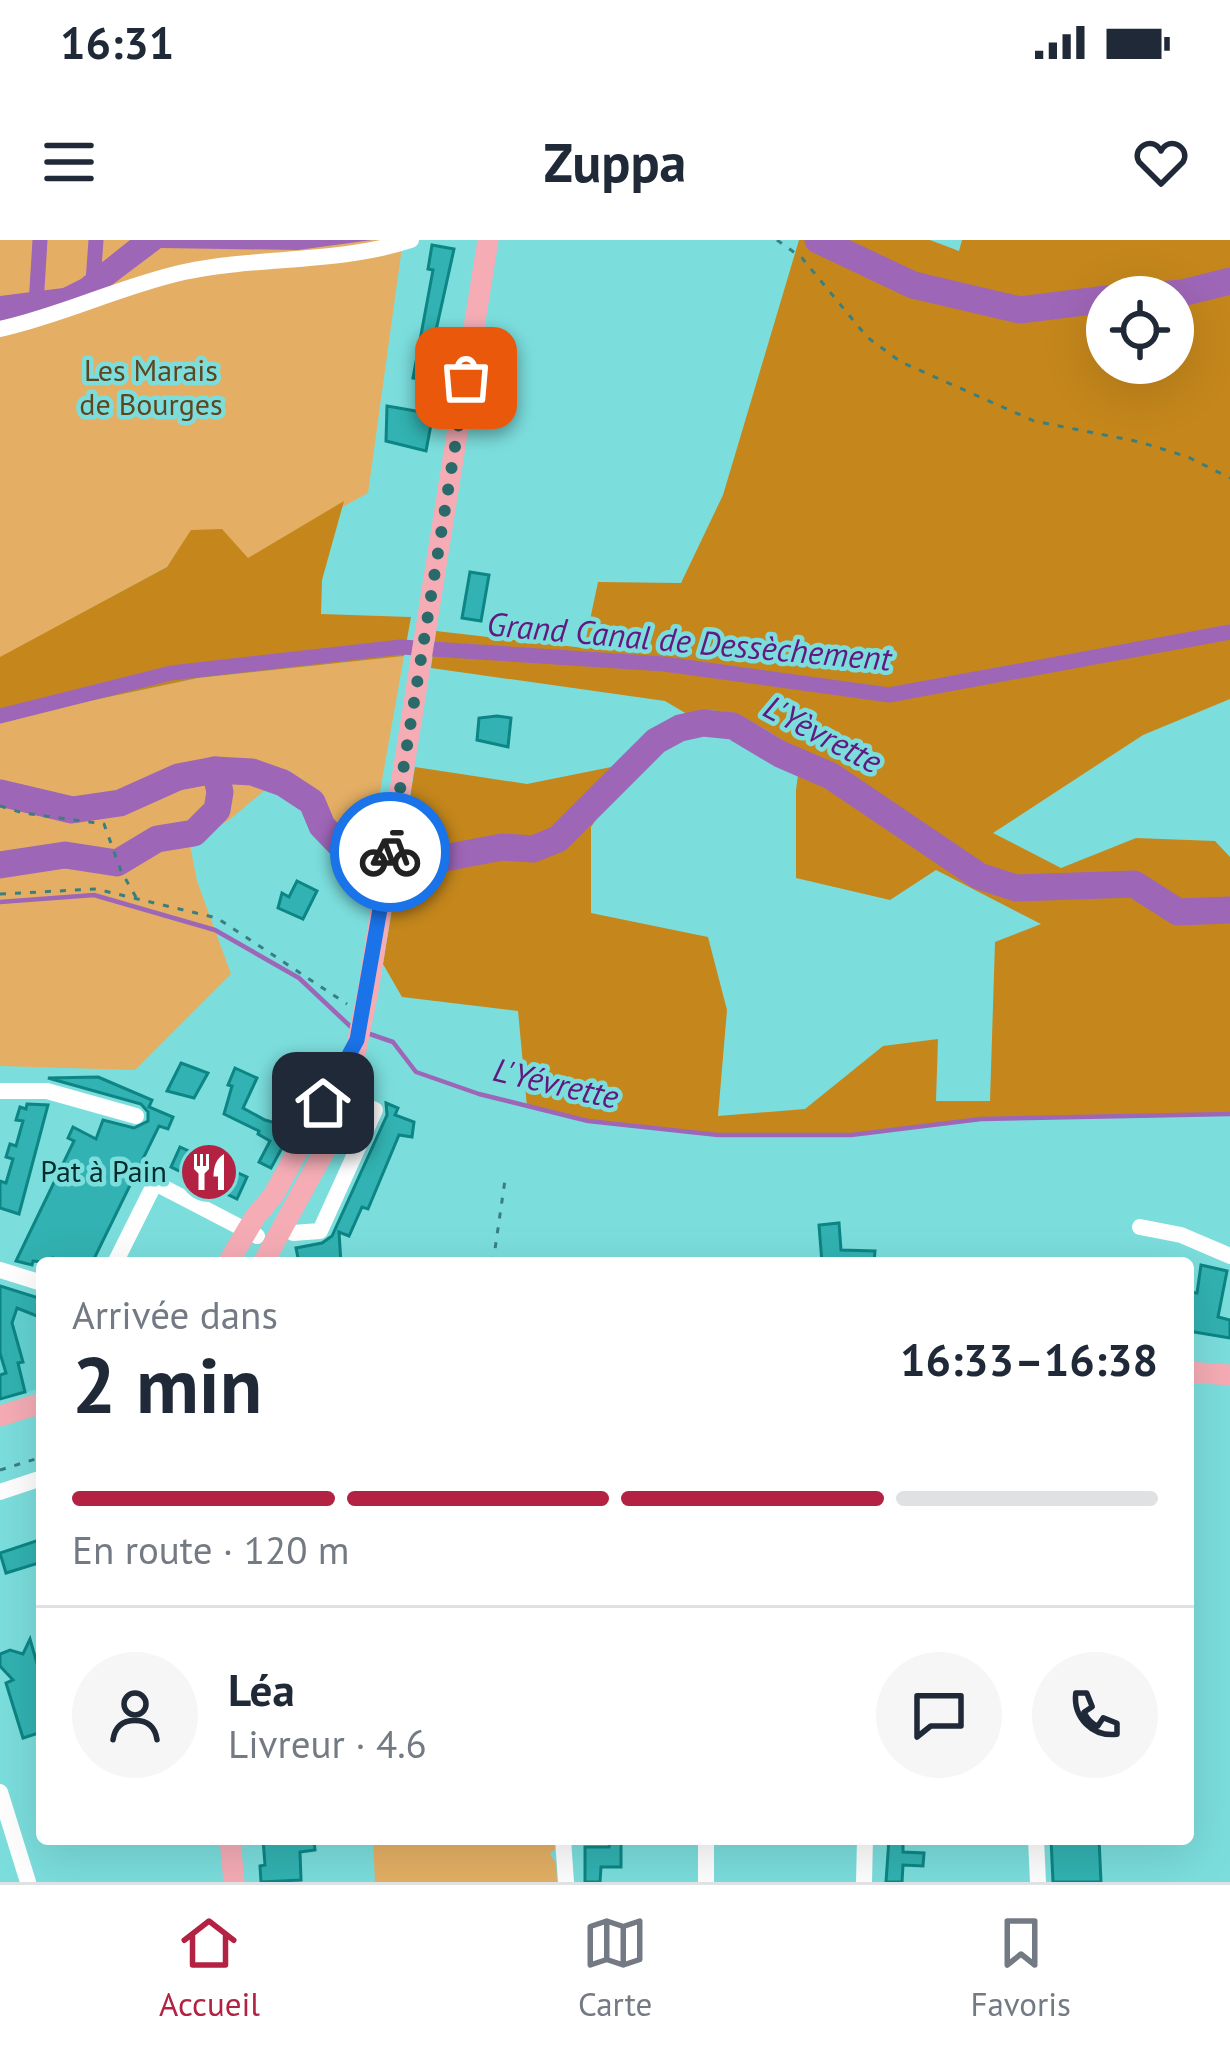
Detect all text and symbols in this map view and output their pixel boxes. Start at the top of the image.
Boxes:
text: 16:31 [60,13,174,71]
text: Zuppa [544,127,686,197]
icon: menu [36,129,102,195]
icon: heart [1128,129,1194,195]
map controls [1086,276,1194,384]
button: locate [1086,276,1194,384]
pin [415,327,517,429]
icon: bag [433,345,499,411]
park label: Les Marais de Bourges [79,350,223,423]
water label: Grand Canal de Dessèchement [485,601,895,680]
water label: L'Yèvrette [757,685,890,783]
courier [330,792,450,912]
icon: bike [357,819,423,885]
water label: L'Yévrette [489,1047,624,1118]
pin [272,1052,374,1154]
icon: home [290,1070,356,1136]
restaurant icon: Pat à Pain [178,1141,240,1203]
place label: Pat à Pain [40,1151,167,1190]
text: Arrivée dans [72,1289,278,1340]
text: 16:33–16:38 [900,1330,1158,1388]
text: 2 min [72,1334,262,1435]
text: En route · 120 m [72,1524,350,1575]
button: person [72,1652,198,1778]
button: chat [876,1652,1002,1778]
button: phone [1032,1652,1158,1778]
text: Léa [228,1660,295,1718]
text: Livreur · 4.6 [228,1718,427,1769]
tab: Accueil [159,1910,260,2025]
tab: Carte [578,1910,652,2025]
tab: Favoris [970,1910,1071,2025]

